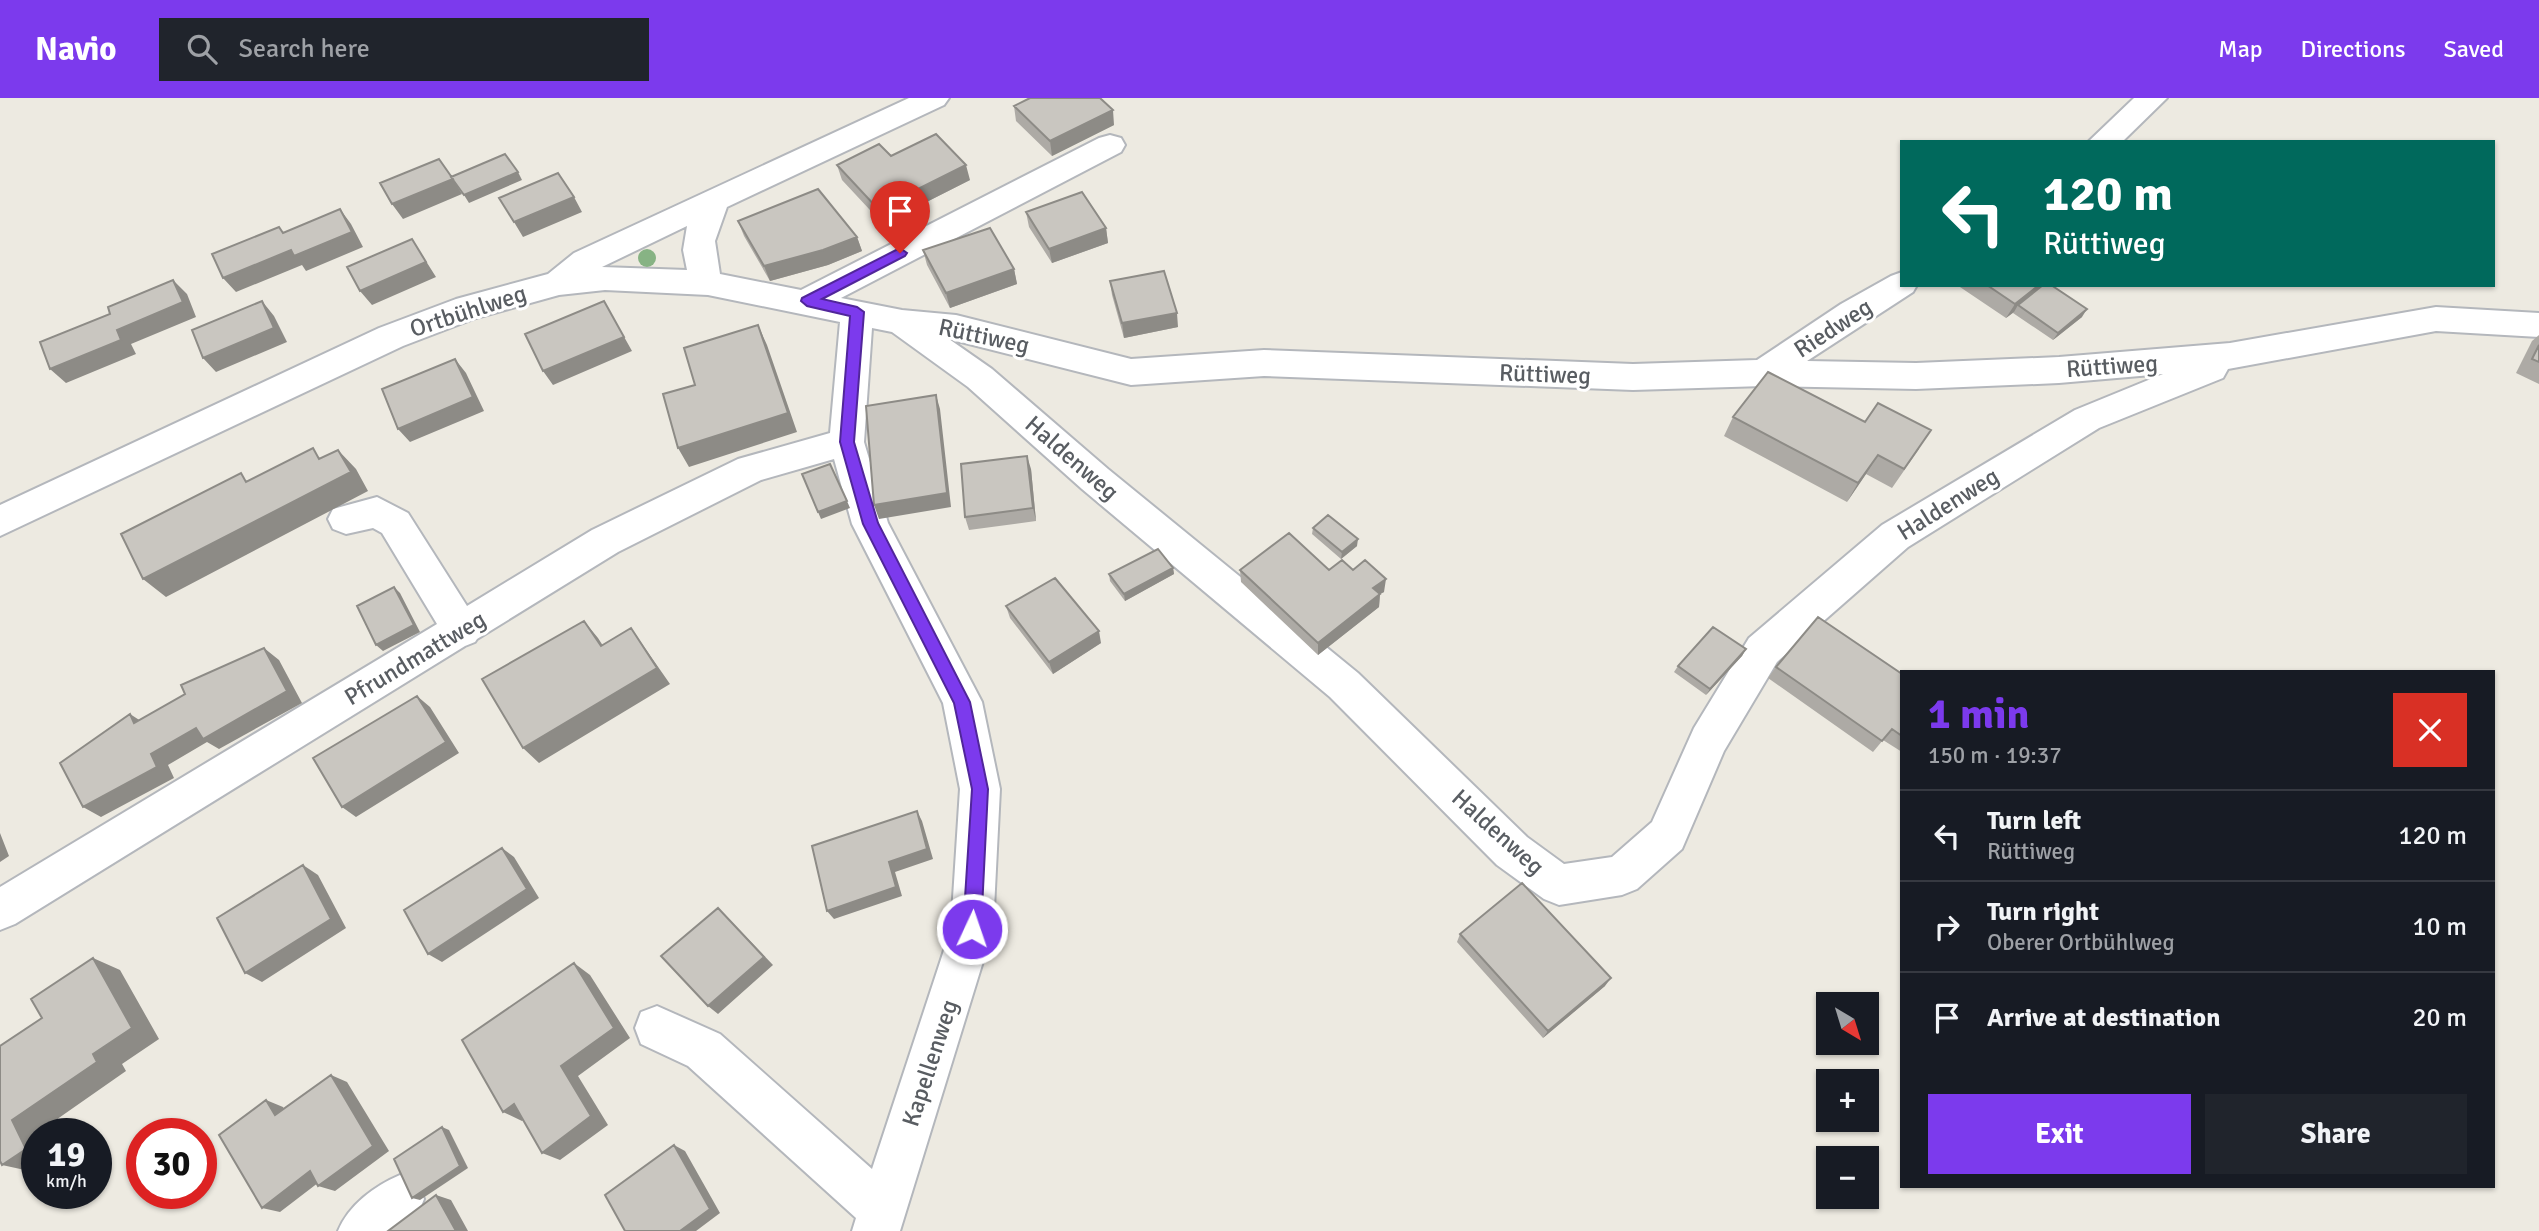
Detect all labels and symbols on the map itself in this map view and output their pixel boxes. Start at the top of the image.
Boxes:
pin [870,181,930,253]
street label: Ortbühlweg [406,278,530,344]
street label: Riedweg [1788,292,1878,364]
street label: Rüttiweg [936,312,1032,360]
street label: Rüttiweg [2065,348,2159,384]
street label: Rüttiweg [1499,357,1591,391]
street label: Haldenweg [1019,409,1125,507]
street label: Haldenweg [1892,461,2004,547]
street label: Pfrundmattweg [339,604,491,712]
street label: Haldenweg [1445,783,1551,881]
position arrow [935,892,1009,966]
north arrow [1816,992,1880,1055]
street label: Kapellenweg [895,996,965,1130]
speed limit sign: 30 [126,1118,217,1209]

